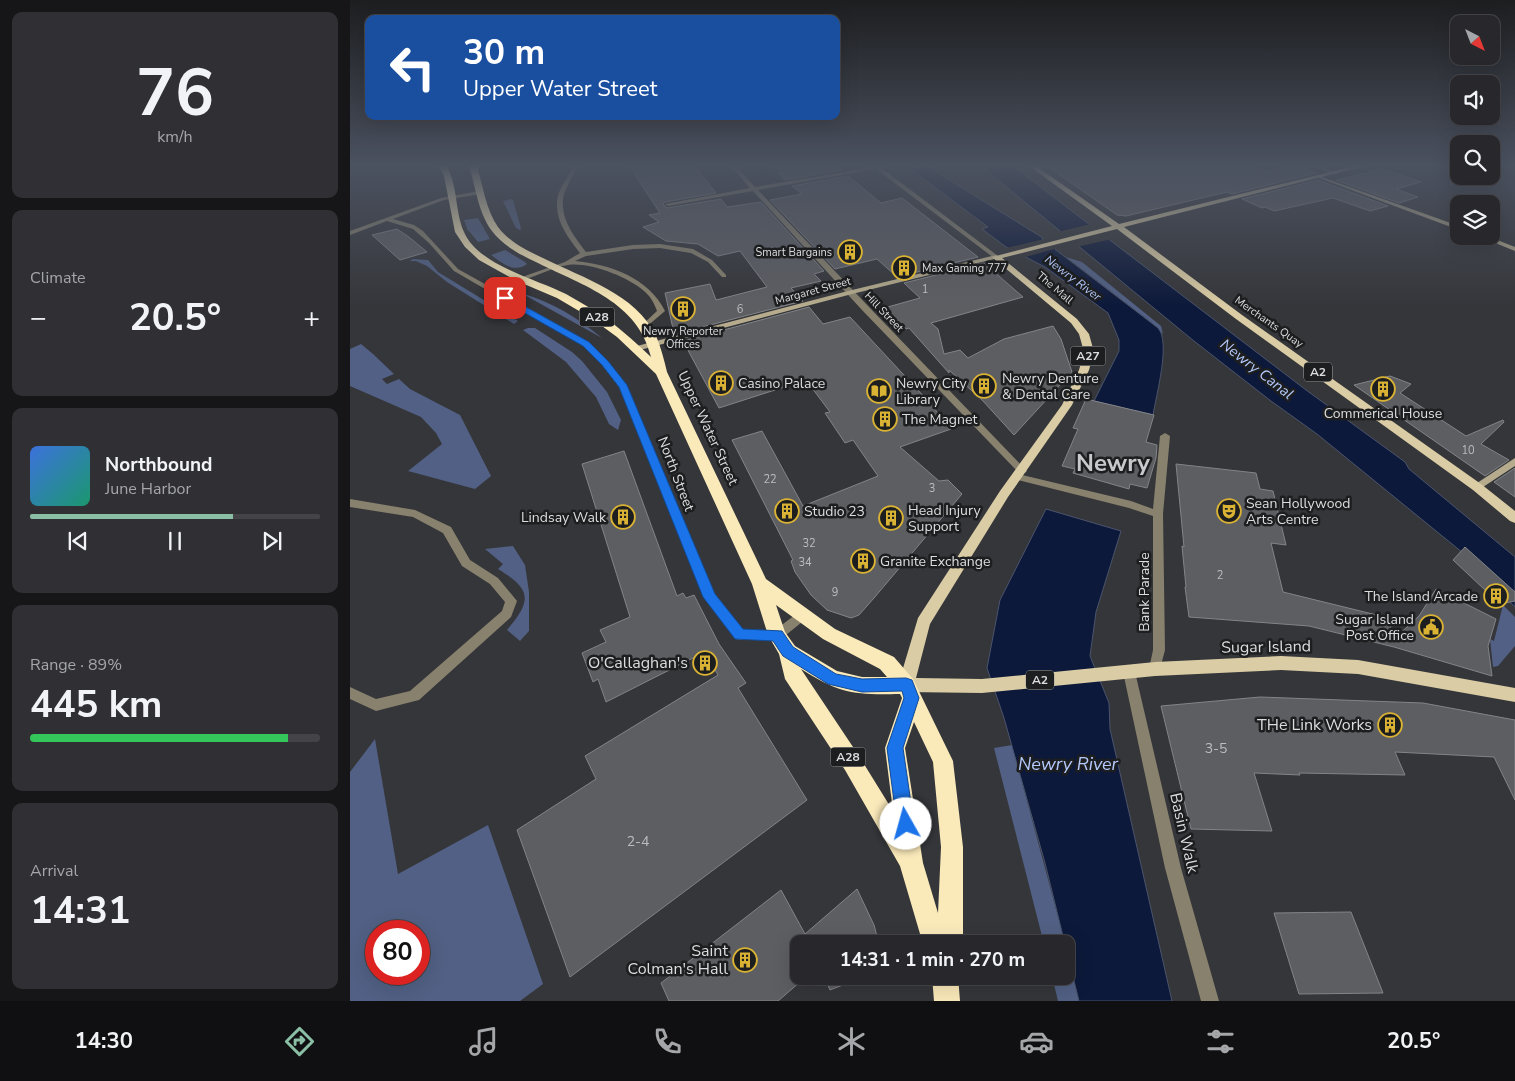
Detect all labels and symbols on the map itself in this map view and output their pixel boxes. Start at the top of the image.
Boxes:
north arrow [1450,15,1500,65]
building icon: Smart Bargains [837,239,863,265]
place label: Smart Bargains [756,245,832,260]
water label: Newry River [1042,252,1105,305]
building icon: Max Gaming 777 [891,255,917,281]
place label: Max Gaming 777 [922,261,1007,276]
street label: The Mall [1034,268,1077,308]
street label: Margaret Street [773,274,853,308]
pin [484,277,526,319]
house number: 1 [922,282,928,297]
street label: Hill Street [861,289,907,335]
street label: Merchants Quay [1232,293,1307,351]
building icon: Newry Reporter Offices [670,296,696,322]
house number: 6 [737,302,744,317]
road number: A28 [580,308,614,326]
place label: Newry Reporter Offices [643,324,723,352]
water label: Newry Canal [1216,334,1298,404]
road number: A27 [1070,346,1106,366]
road number: A2 [1304,362,1332,382]
street label: Upper Water Street [673,368,743,488]
place label: Newry Denture & Dental Care [1002,369,1099,404]
building icon: Casino Palace [708,370,734,396]
building icon: Newry Denture & Dental Care [971,373,997,399]
place label: Casino Palace [738,374,825,393]
place label: Newry City Library [896,374,967,409]
building icon: Commerical House [1370,376,1396,402]
library icon: Newry City Library [866,378,892,404]
place label: Commerical House [1324,404,1442,423]
building icon: The Magnet [872,406,898,432]
place label: The Magnet [902,410,977,429]
street label: North Street [653,434,699,514]
house number: 10 [1461,443,1475,458]
district label: Newry [1076,447,1150,479]
house number: 22 [763,472,777,487]
house number: 3 [929,481,935,496]
place label: Sean Hollywood Arts Centre [1246,494,1350,529]
building icon: Studio 23 [774,498,800,524]
theatre icon: Sean Hollywood Arts Centre [1216,498,1242,524]
place label: Head Injury Support [908,501,981,536]
place label: Studio 23 [804,502,865,521]
building icon: Lindsay Walk [610,504,636,530]
building icon: Head Injury Support [878,505,904,531]
place label: Lindsay Walk [521,508,607,527]
house number: 32 [802,536,816,551]
building icon: Granite Exchange [850,548,876,574]
place label: Granite Exchange [880,552,990,571]
street label: Bank Parade [1135,552,1154,632]
house number: 34 [798,555,812,570]
house number: 2 [1217,568,1223,583]
building icon: The Island Arcade [1483,583,1509,609]
house number: 9 [832,585,838,600]
place label: The Island Arcade [1364,587,1478,606]
place label: Sugar Island Post Office [1335,610,1414,645]
public building icon: Sugar Island Post Office [1418,614,1444,640]
street label: Sugar Island [1221,635,1311,659]
building icon: O'Callaghan's [692,650,718,676]
place label: O'Callaghan's [588,652,688,674]
road number: A2 [1026,670,1054,690]
building icon: THe Link Works [1377,712,1403,738]
place label: THe Link Works [1257,714,1372,736]
house number: 3-5 [1205,739,1227,758]
road number: A28 [830,748,866,766]
water label: Newry River [1018,752,1119,776]
street label: Basin Walk [1164,791,1204,876]
position arrow [879,797,931,849]
house number: 2-4 [627,832,649,851]
speed limit sign: 80 [365,920,430,985]
place label: Saint Colman's Hall [627,940,728,980]
building icon: Saint Colman's Hall [732,947,758,973]

